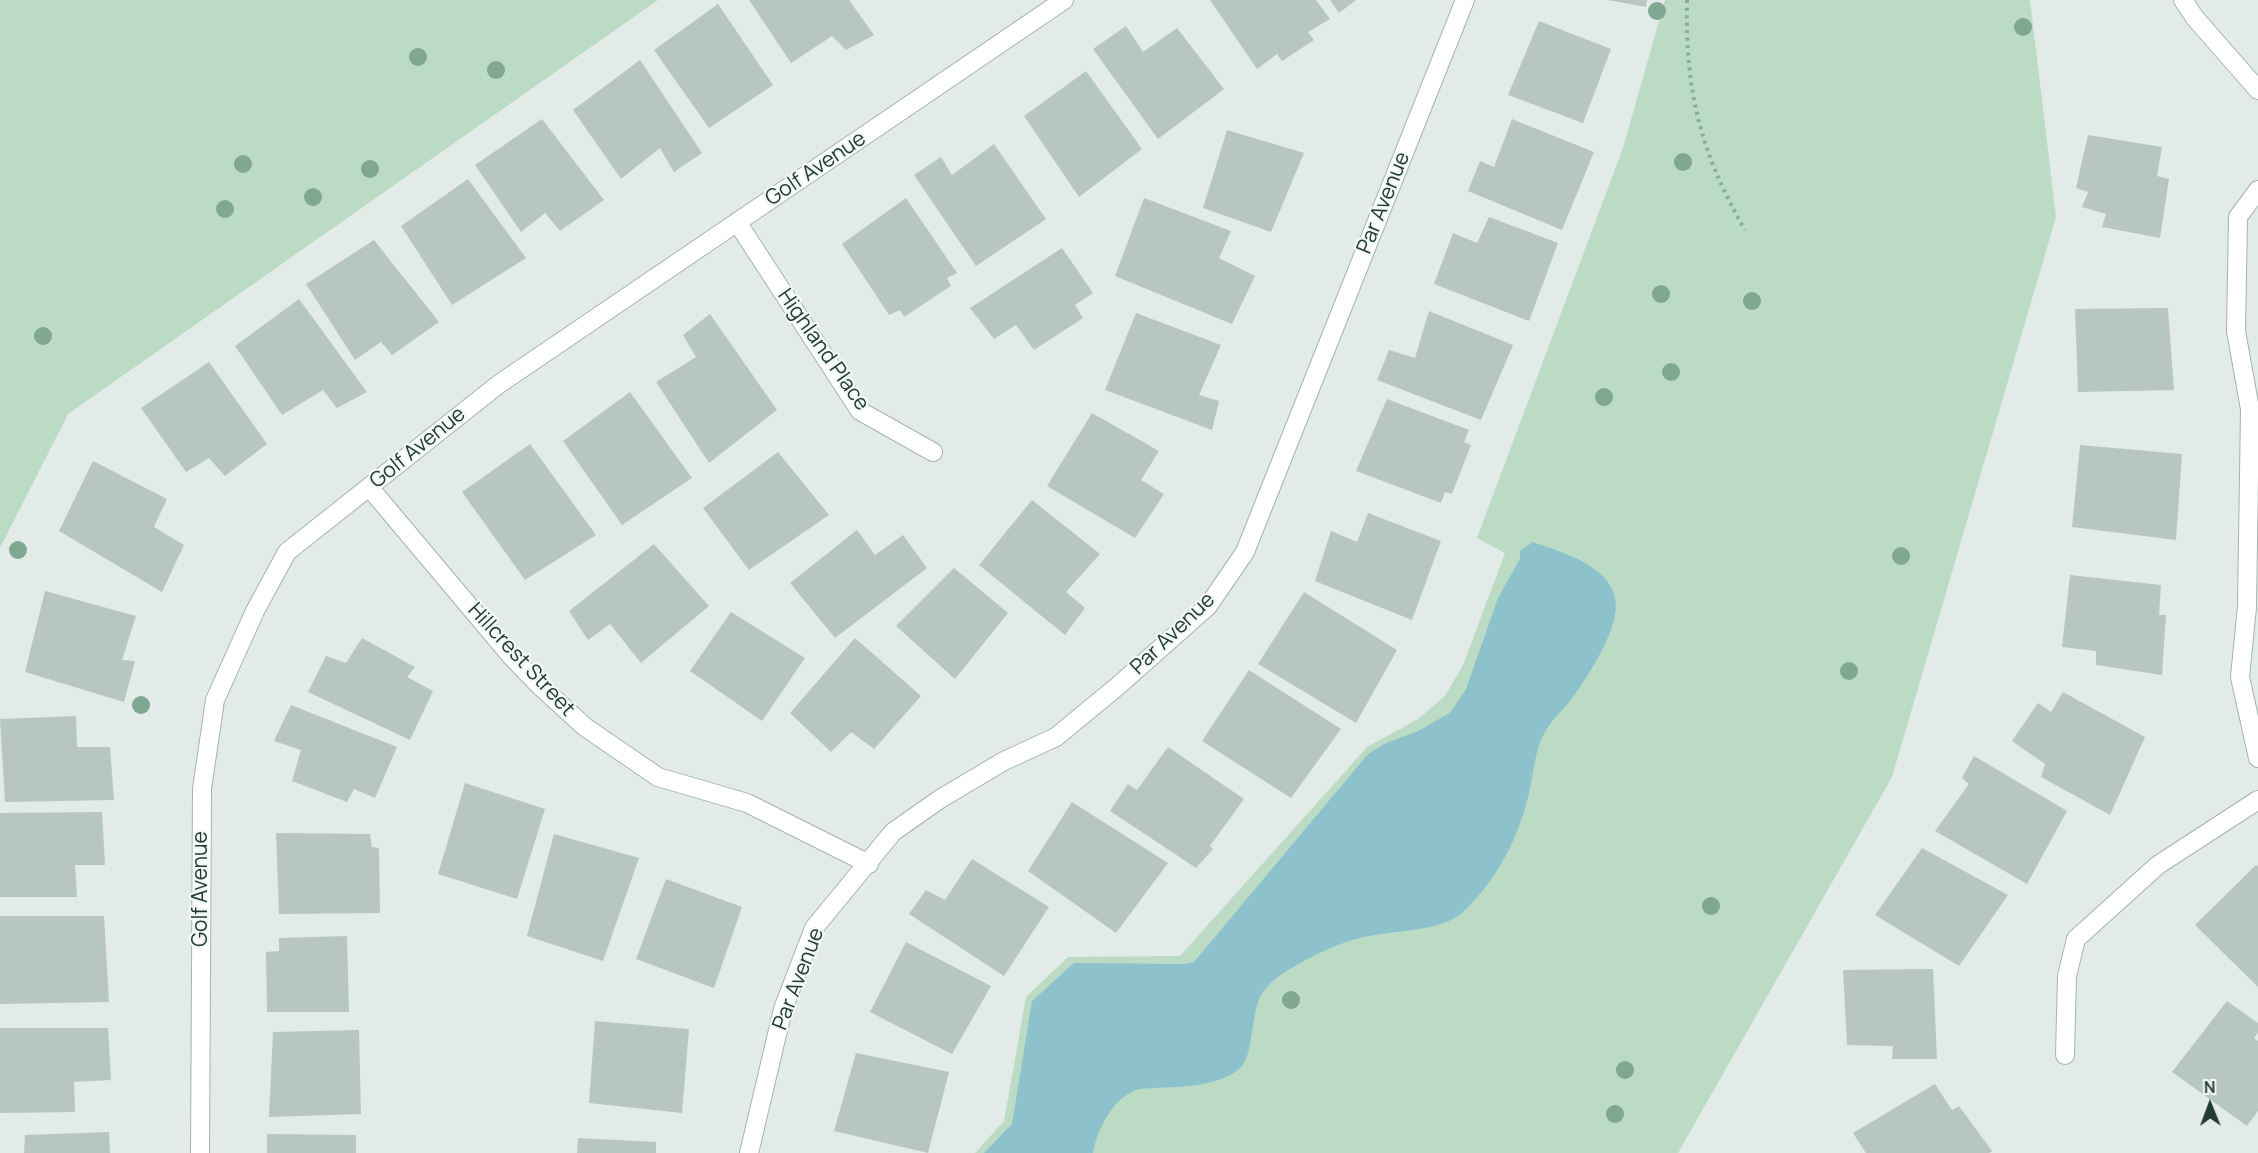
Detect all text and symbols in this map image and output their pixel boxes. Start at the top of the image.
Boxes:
street label: Golf Avenue [761,126,871,212]
street label: Par Avenue [1352,148,1416,258]
street label: Highland Place [772,284,874,416]
street label: Golf Avenue [365,402,471,494]
street label: Par Avenue [1126,588,1220,680]
street label: Hillcrest Street [462,598,580,722]
street label: Golf Avenue [188,831,214,947]
street label: Par Avenue [768,924,830,1034]
north arrow [2180,1075,2240,1135]
text: N [2204,1076,2216,1098]

